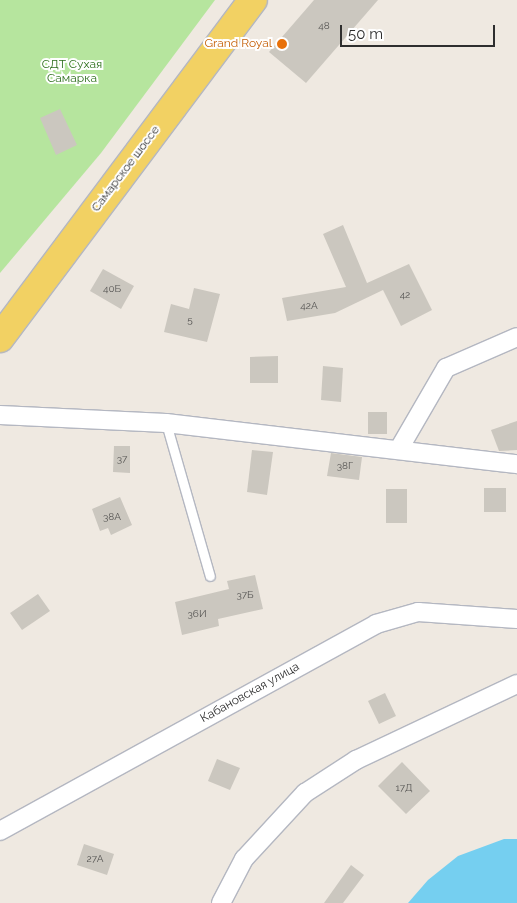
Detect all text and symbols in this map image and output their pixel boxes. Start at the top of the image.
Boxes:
scale bar [342,15,497,47]
house number: 48 [318,20,330,32]
text: 50 m [348,25,383,43]
place label: Grand Royal [204,37,272,51]
marker: Grand Royal [276,38,288,50]
park label: СДТ Сухая Самарка [42,58,102,86]
street label: Самарское шоссе [89,123,163,215]
house number: 40Б [103,283,121,295]
house number: 42 [400,289,410,301]
house number: 42А [300,300,318,312]
house number: 5 [187,314,193,326]
house number: 37 [117,453,127,465]
house number: 38Г [337,460,353,472]
house number: 38А [103,511,121,523]
house number: 37Б [236,589,254,601]
house number: 36И [188,608,206,620]
street label: Кабановская улица [198,660,302,726]
house number: 17Д [395,782,413,794]
house number: 27А [87,853,103,865]

